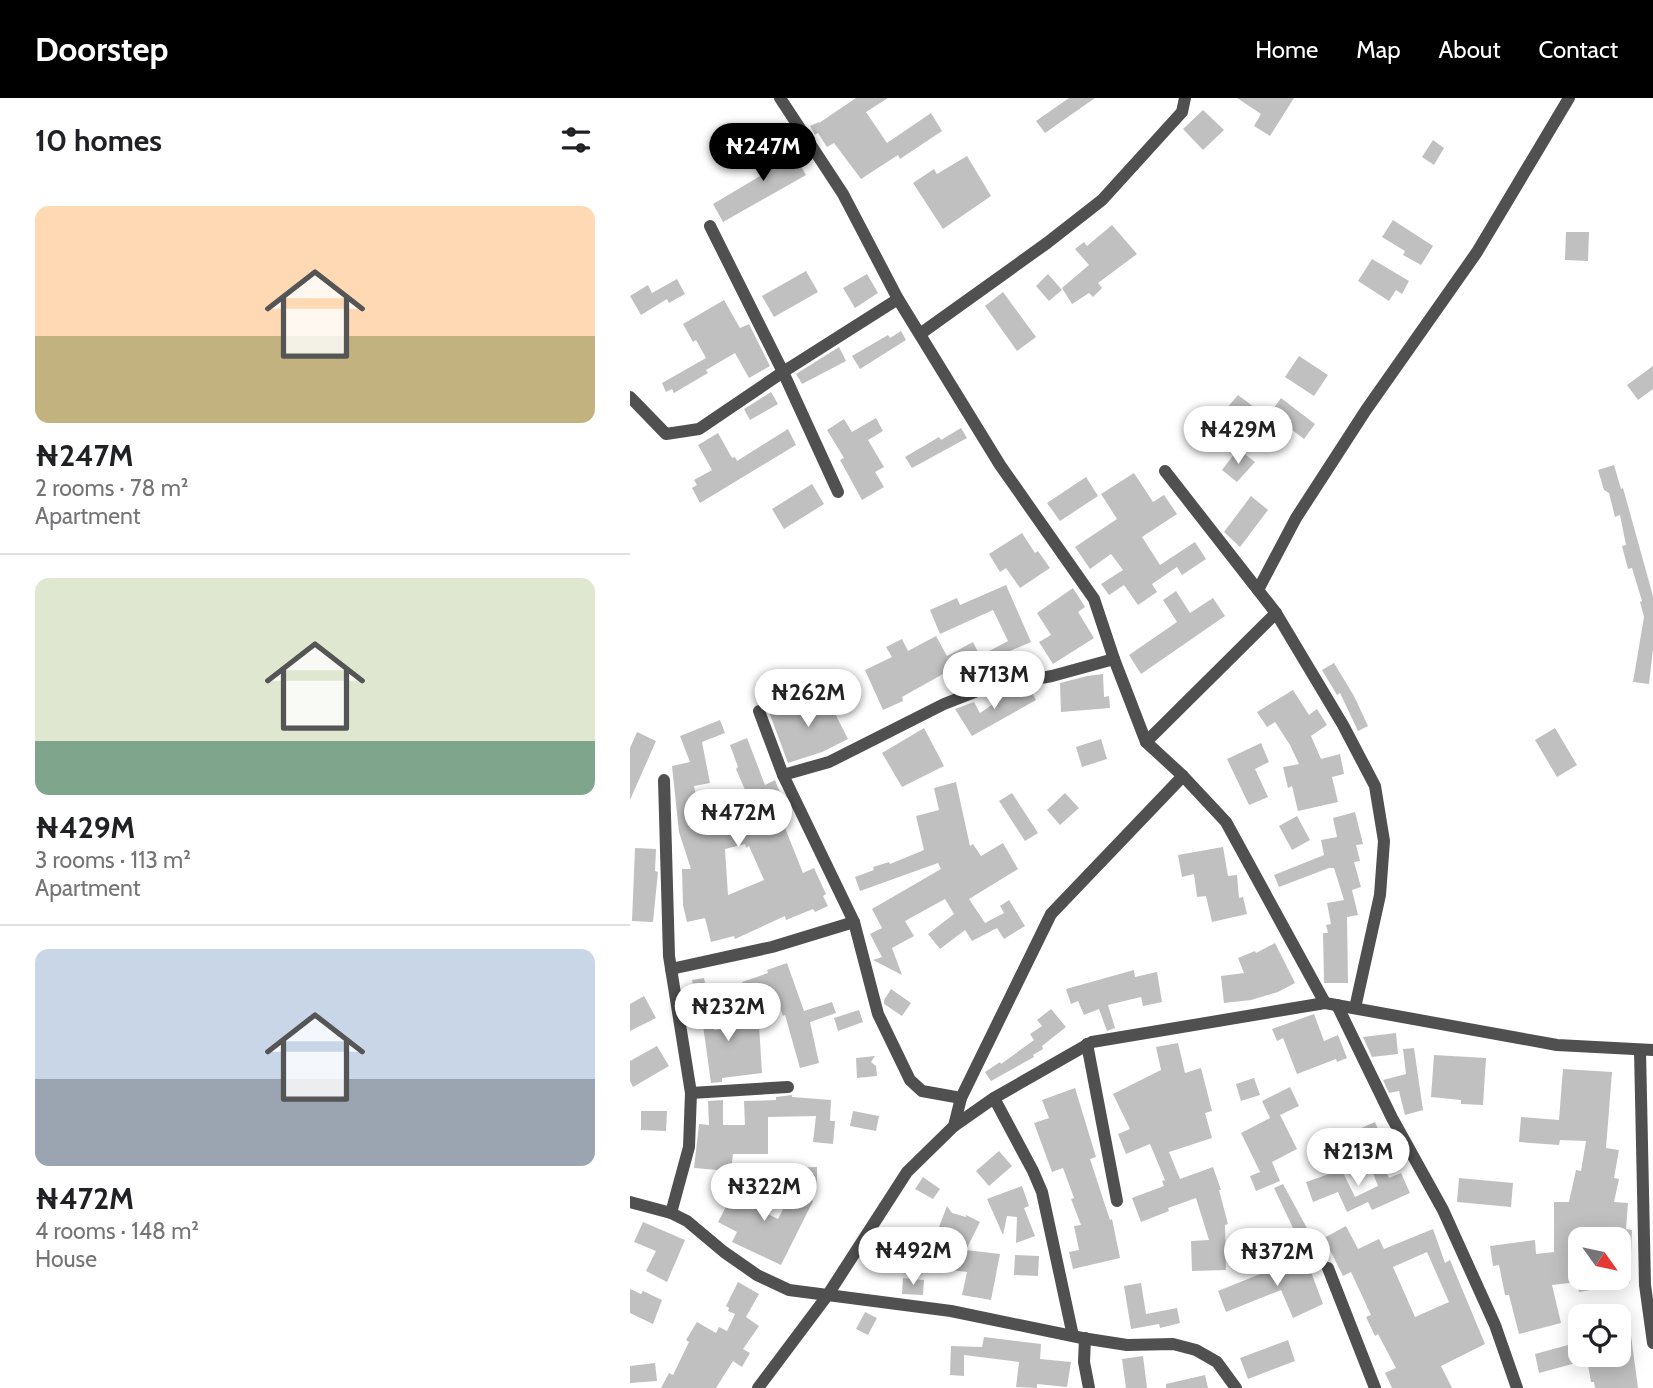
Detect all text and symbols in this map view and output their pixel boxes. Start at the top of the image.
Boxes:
text: Doorstep [35,29,168,69]
text: Home [1255,35,1318,64]
text: Map [1356,35,1401,64]
text: About [1439,35,1501,64]
text: Contact [1539,35,1618,64]
icon: filters [557,121,595,159]
text: 10 homes [35,122,162,159]
pin: ₦247M [714,123,812,183]
text: ₦247M [725,132,801,160]
icon: home [252,251,378,377]
pin: ₦429M [1189,406,1287,466]
text: ₦429M [1200,415,1276,443]
text: ₦247M [35,437,133,474]
text: 2 rooms · 78 m² [35,474,189,502]
text: Apartment [35,502,140,530]
icon: home [252,623,378,749]
pin: ₦713M [945,652,1043,711]
text: ₦713M [959,660,1029,688]
pin: ₦262M [759,670,857,729]
text: ₦262M [771,678,845,706]
pin: ₦472M [689,790,787,849]
text: ₦472M [700,798,776,826]
text: ₦429M [35,809,135,846]
text: 3 rooms · 113 m² [35,846,191,874]
text: Apartment [35,874,140,902]
pin: ₦232M [679,984,777,1043]
text: ₦232M [691,992,765,1020]
icon: home [252,994,378,1120]
pin: ₦213M [1309,1128,1407,1188]
text: ₦213M [1323,1137,1393,1165]
pin: ₦322M [715,1164,813,1223]
text: ₦322M [727,1172,801,1200]
text: ₦472M [35,1180,134,1217]
text: 4 rooms · 148 m² [35,1217,199,1245]
north arrow [1568,1227,1631,1290]
map controls [1568,1227,1631,1367]
pin: ₦492M [864,1228,962,1287]
pin: ₦372M [1228,1228,1326,1288]
text: ₦492M [874,1236,952,1264]
text: ₦372M [1240,1237,1314,1265]
text: House [35,1245,97,1273]
button: locate [1568,1304,1631,1367]

